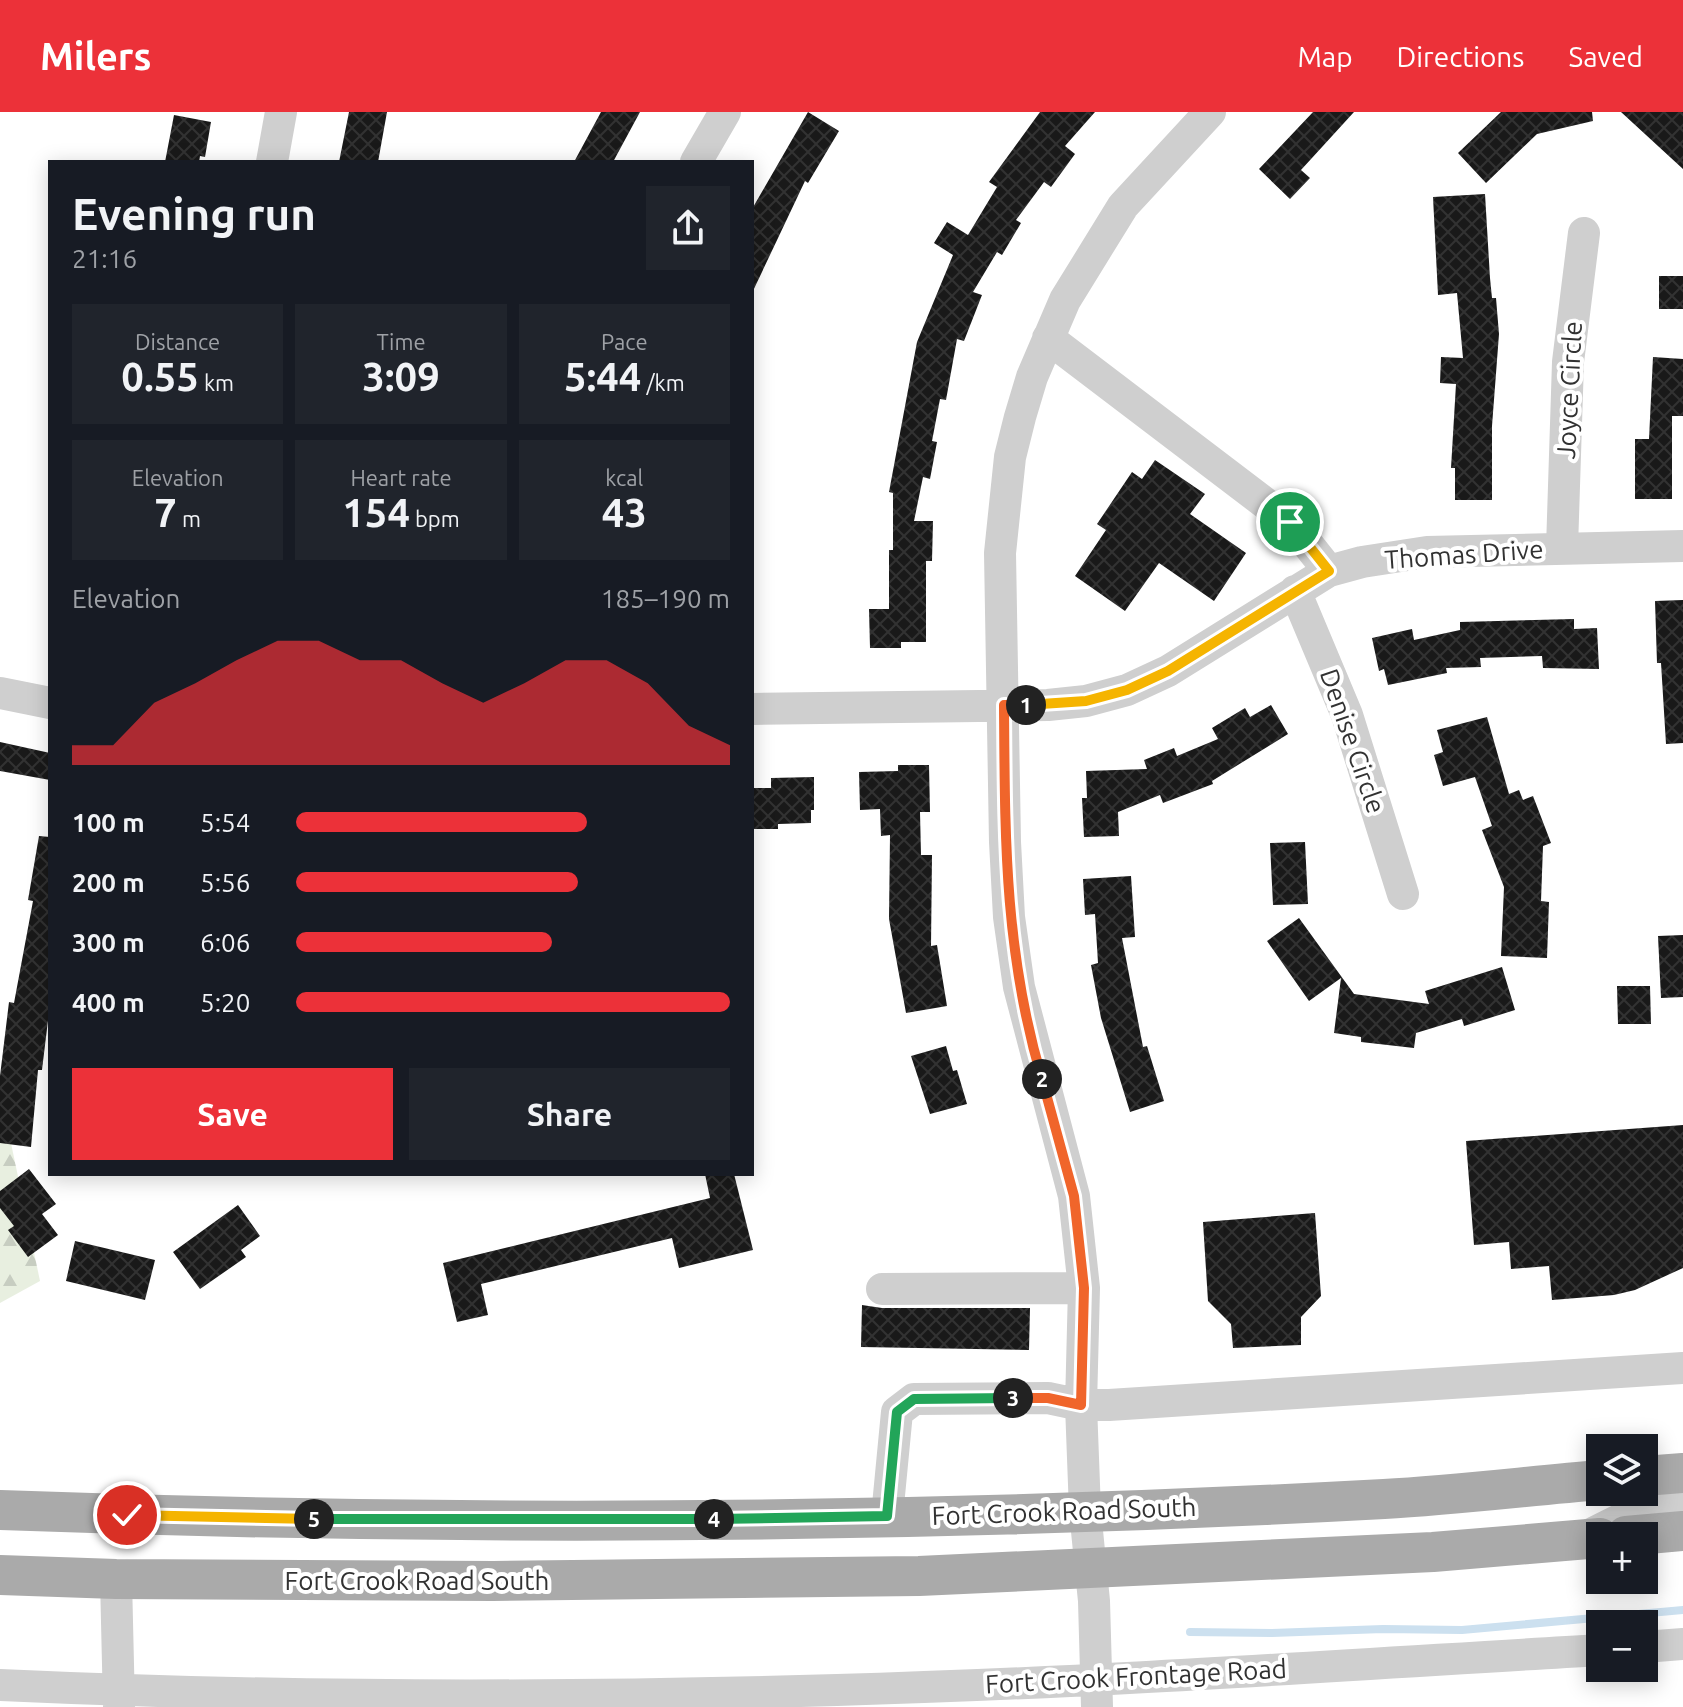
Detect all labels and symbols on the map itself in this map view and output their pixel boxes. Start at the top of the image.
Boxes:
street label: Joyce Circle [1551,320,1587,460]
pin [1256,488,1324,556]
street label: Thomas Drive [1384,534,1544,574]
street label: Denise Circle [1315,665,1391,817]
pin: 1 [1006,685,1046,725]
pin: 2 [1022,1059,1062,1099]
pin: 3 [993,1378,1033,1418]
pin [93,1481,161,1549]
street label: Fort Crook Road South [931,1492,1197,1530]
pin: 5 [294,1499,334,1539]
pin: 4 [694,1499,734,1539]
street label: Fort Crook Road South [285,1566,549,1595]
street label: Fort Crook Frontage Road [984,1654,1288,1698]

